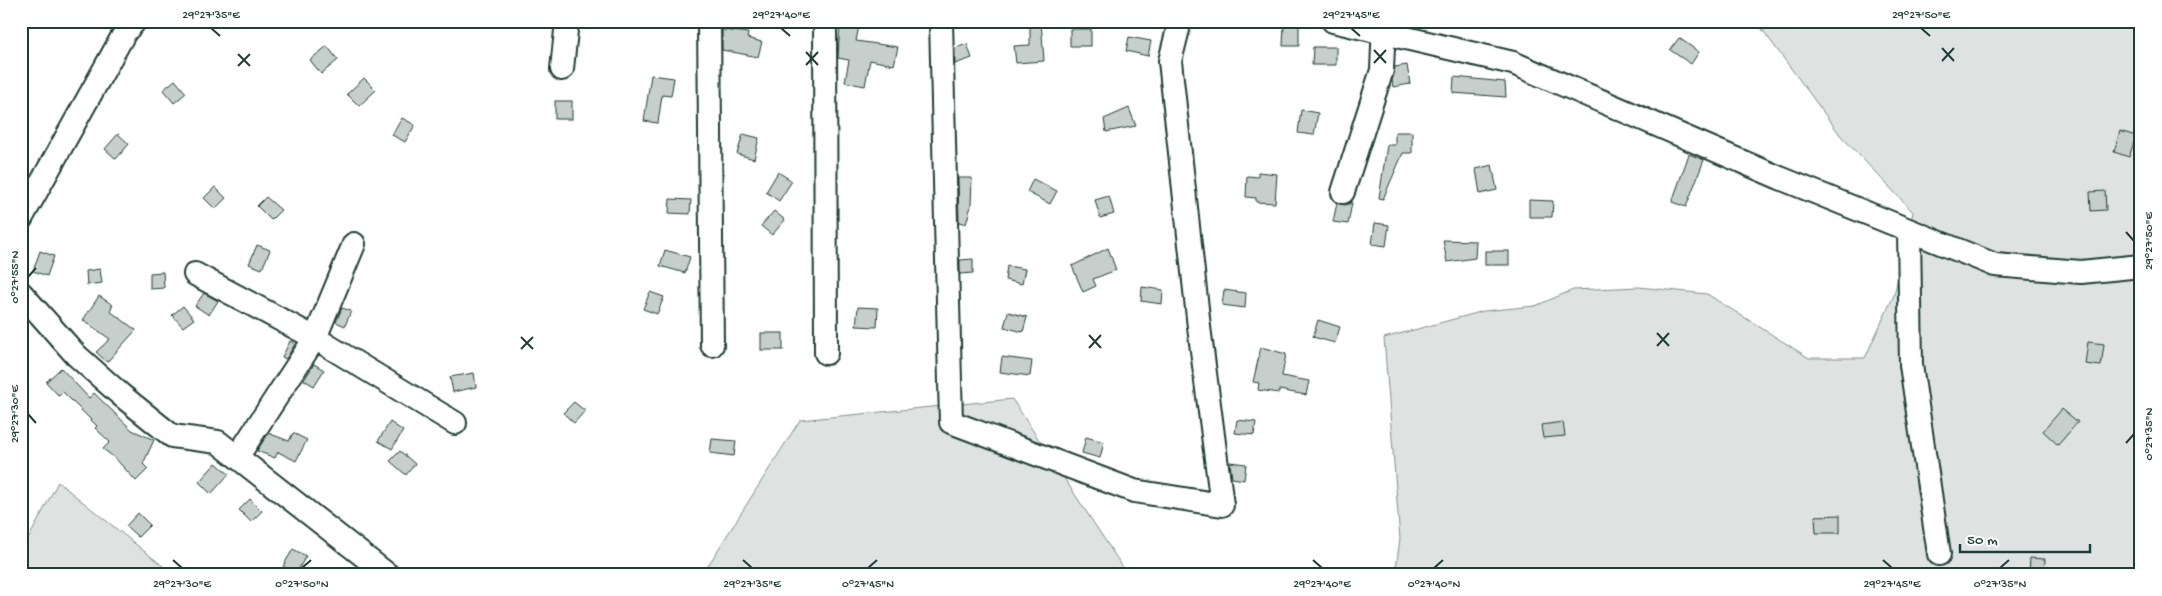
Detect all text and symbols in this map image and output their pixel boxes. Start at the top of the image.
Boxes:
text: 29°27'35"E [182,9,240,23]
text: 29°27'40"E [752,9,810,23]
text: 29°27'45"E [1323,9,1380,23]
text: 29°27'50"E [1892,9,1951,23]
text: 29°27'50"E [2143,211,2157,270]
text: 0°27'55"N [9,250,23,303]
text: 29°27'30"E [9,384,23,443]
text: 0°27'35"N [2143,407,2157,460]
scale bar [1960,521,2090,553]
text: 50 m [1967,532,1998,550]
text: 29°27'30"E [153,578,212,592]
text: 0°27'50"N [275,578,329,592]
text: 29°27'35"E [723,578,781,592]
text: 0°27'45"N [842,578,894,592]
text: 29°27'40"E [1293,578,1351,592]
text: 0°27'40"N [1408,578,1461,592]
text: 29°27'45"E [1864,578,1921,592]
text: 0°27'35"N [1974,578,2027,592]

